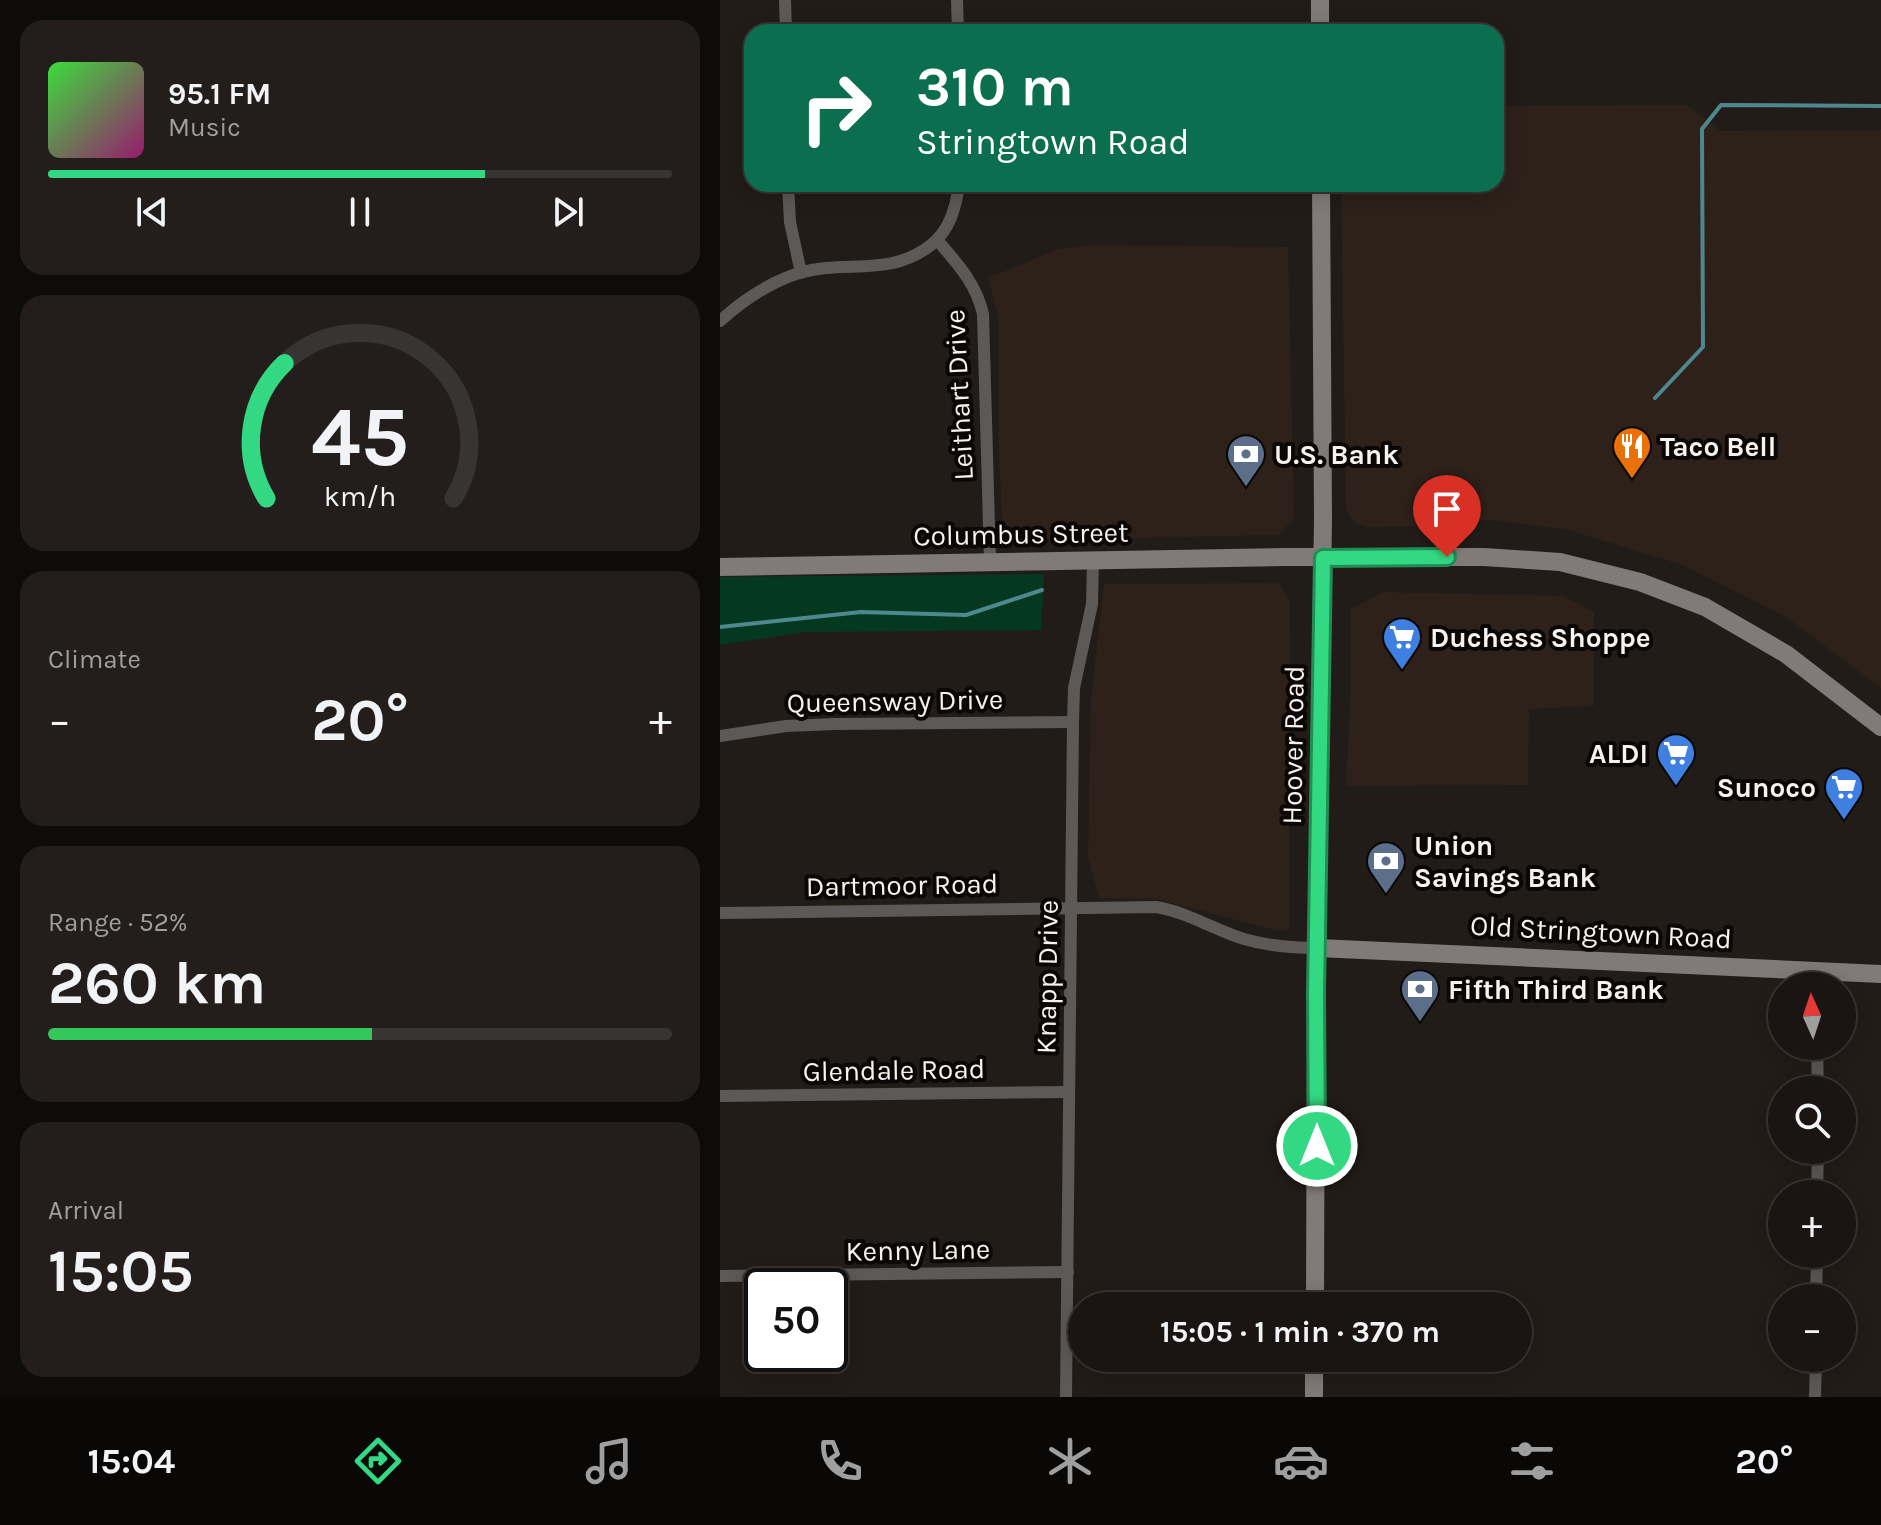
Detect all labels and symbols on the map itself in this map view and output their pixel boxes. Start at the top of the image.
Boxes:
street label: Leithart Drive [938,309,980,481]
restaurant icon: Taco Bell [1611,425,1653,480]
place label: Taco Bell [1660,430,1776,463]
bank icon: U.S. Bank [1225,433,1267,488]
place label: U.S. Bank [1274,438,1399,471]
pin [1413,475,1481,557]
street label: Columbus Street [913,516,1129,552]
supermarket icon: Duchess Shoppe [1381,616,1423,671]
place label: Duchess Shoppe [1430,621,1651,654]
street label: Hoover Road [1275,665,1311,825]
street label: Queensway Drive [787,683,1003,719]
supermarket icon: ALDI [1655,732,1697,787]
place label: ALDI [1589,737,1648,770]
supermarket icon: Sunoco [1823,766,1865,821]
place label: Sunoco [1717,771,1816,804]
place label: Union Savings Bank [1414,829,1597,894]
bank icon: Union Savings Bank [1365,840,1407,895]
street label: Dartmoor Road [805,867,999,903]
street label: Knapp Drive [1029,900,1065,1054]
street label: Old Stringtown Road [1469,909,1733,955]
bank icon: Fifth Third Bank [1399,968,1441,1023]
north arrow [1768,972,1856,1060]
place label: Fifth Third Bank [1448,973,1664,1006]
street label: Glendale Road [802,1052,986,1088]
position arrow [1275,1104,1359,1188]
street label: Kenny Lane [845,1232,991,1268]
speed limit sign: 50 [744,1268,848,1372]

